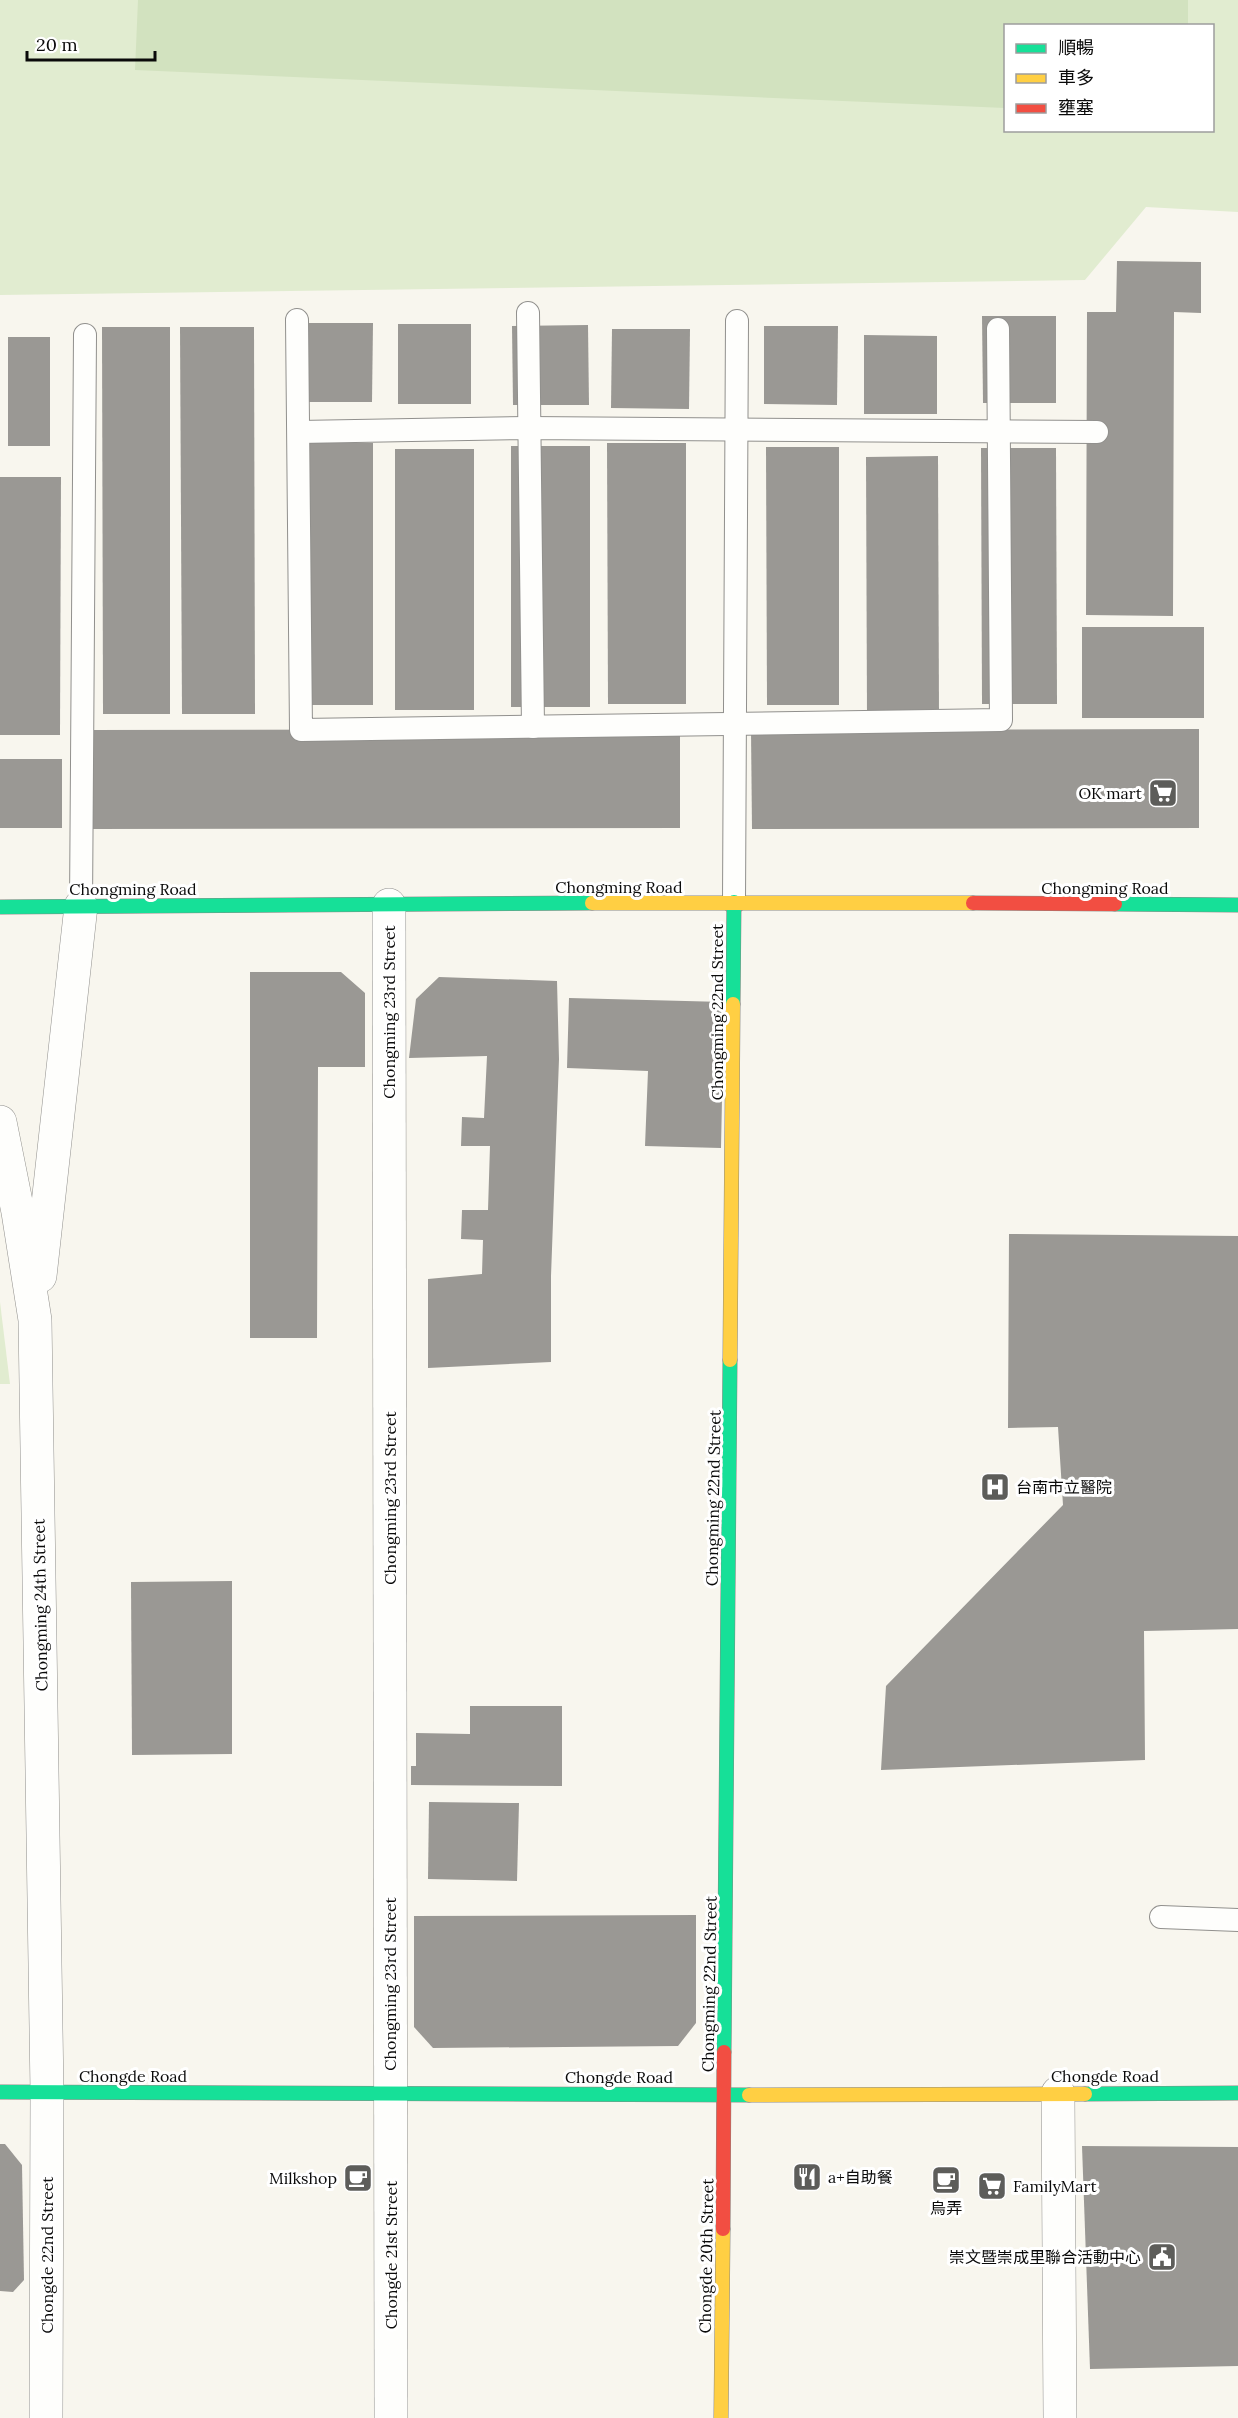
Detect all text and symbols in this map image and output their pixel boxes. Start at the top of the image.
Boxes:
scale bar [27,24,154,62]
legend [1004,24,1214,132]
text: 20 m [36,33,78,56]
text: 順暢 [1058,36,1094,59]
text: 車多 [1058,66,1094,89]
text: 壅塞 [1058,96,1094,119]
supermarket icon: OK mart [1147,777,1179,809]
place label: OK mart [1079,783,1143,803]
street label: Chongming Road [555,877,683,897]
street label: Chongming Road [1041,878,1169,898]
street label: Chongming Road [69,879,197,899]
street label: Chongming 22nd Street [707,923,727,1100]
street label: Chongming 23rd Street [379,924,399,1099]
street label: Chongming 22nd Street [701,1409,725,1586]
street label: Chongming 23rd Street [380,1410,400,1585]
hospital icon: 台南市立醫院 [979,1471,1011,1503]
place label: 台南市立醫院 [1016,1477,1112,1497]
street label: Chongming 24th Street [28,1518,52,1691]
street label: Chongming 22nd Street [697,1895,721,2072]
street label: Chongming 23rd Street [380,1896,400,2071]
street label: Chongde Road [79,2066,188,2086]
street label: Chongde Road [1051,2066,1160,2086]
street label: Chongde Road [565,2067,674,2087]
restaurant icon: a+自助餐 [791,2161,823,2193]
cafe icon: Milkshop [342,2162,374,2194]
cafe icon: 烏弄 [930,2164,962,2196]
place label: a+自助餐 [828,2167,893,2187]
place label: Milkshop [269,2168,337,2188]
supermarket icon: FamilyMart [976,2170,1008,2202]
street label: Chongde 22nd Street [37,2176,57,2334]
place label: FamilyMart [1013,2176,1098,2196]
street label: Chongde 20th Street [695,2178,717,2334]
street label: Chongde 21st Street [381,2180,401,2329]
place label: 烏弄 [930,2198,962,2218]
public building icon: 崇文暨崇成里聯合活動中心 [1146,2241,1178,2273]
place label: 崇文暨崇成里聯合活動中心 [949,2247,1141,2267]

